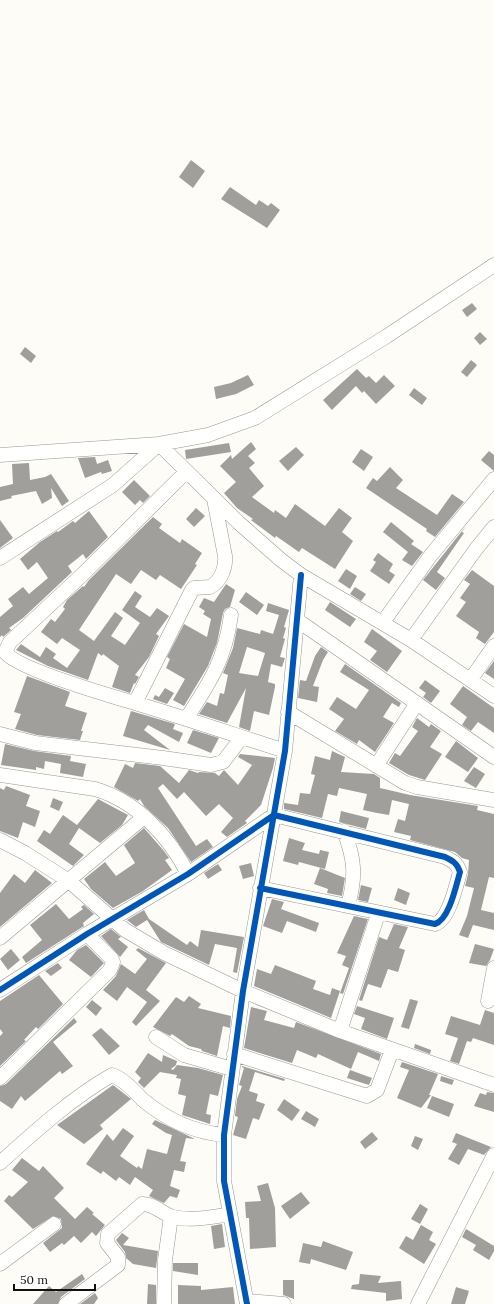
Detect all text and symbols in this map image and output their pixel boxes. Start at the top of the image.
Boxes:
scale bar [14,1266,95,1292]
text: 50 m [20,1272,48,1287]

